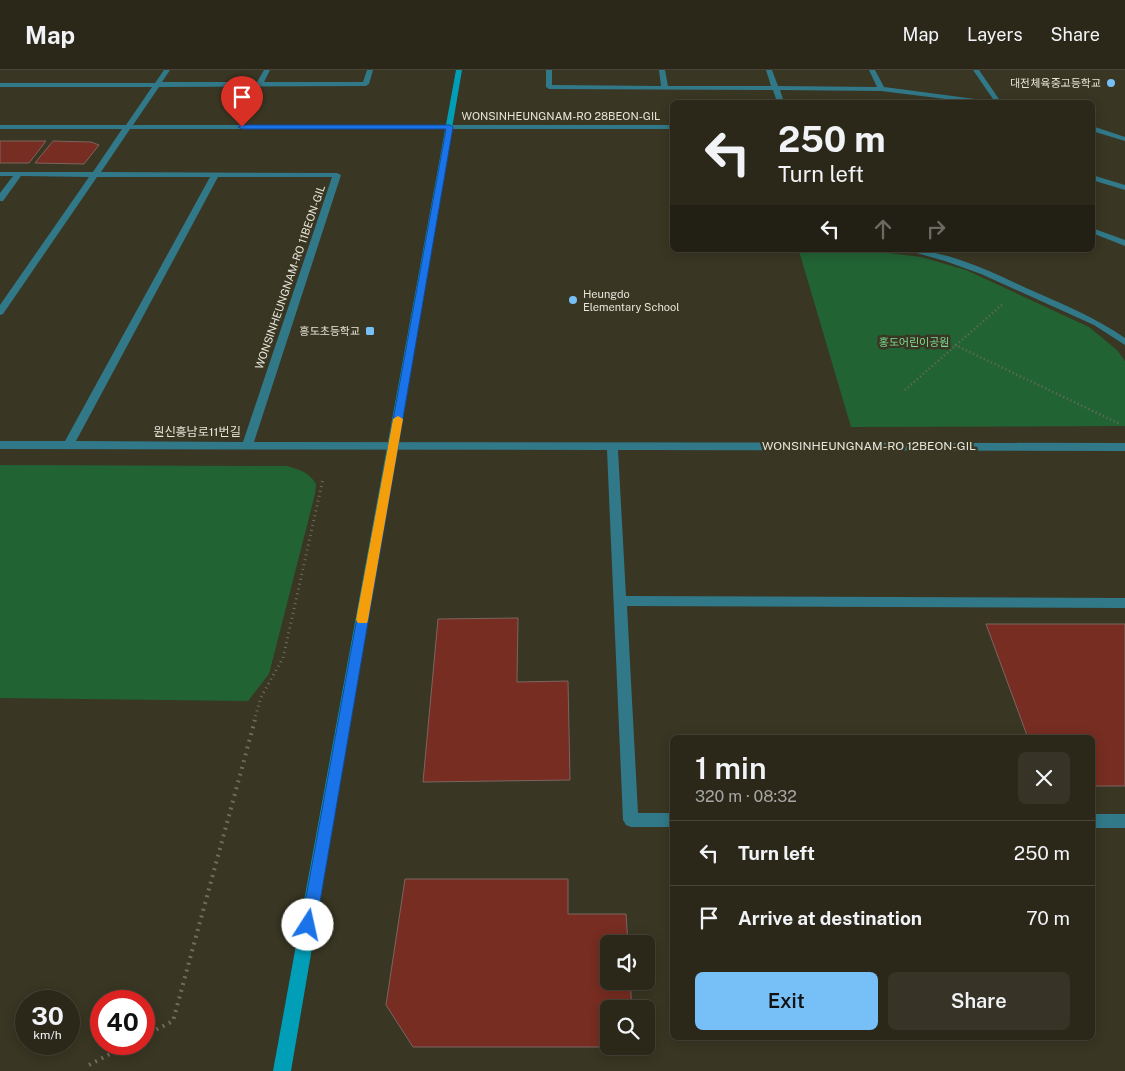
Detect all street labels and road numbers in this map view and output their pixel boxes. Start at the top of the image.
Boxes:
street label: WONSINHEUNGNAM-RO 28BEON-GIL [462,110,660,122]
street label: WONSINHEUNGNAM-RO 11BEON-GIL [253,183,327,371]
street label: 원신흥남로11번길 [153,425,241,439]
street label: WONSINHEUNGNAM-RO 12BEON-GIL [762,439,976,453]

